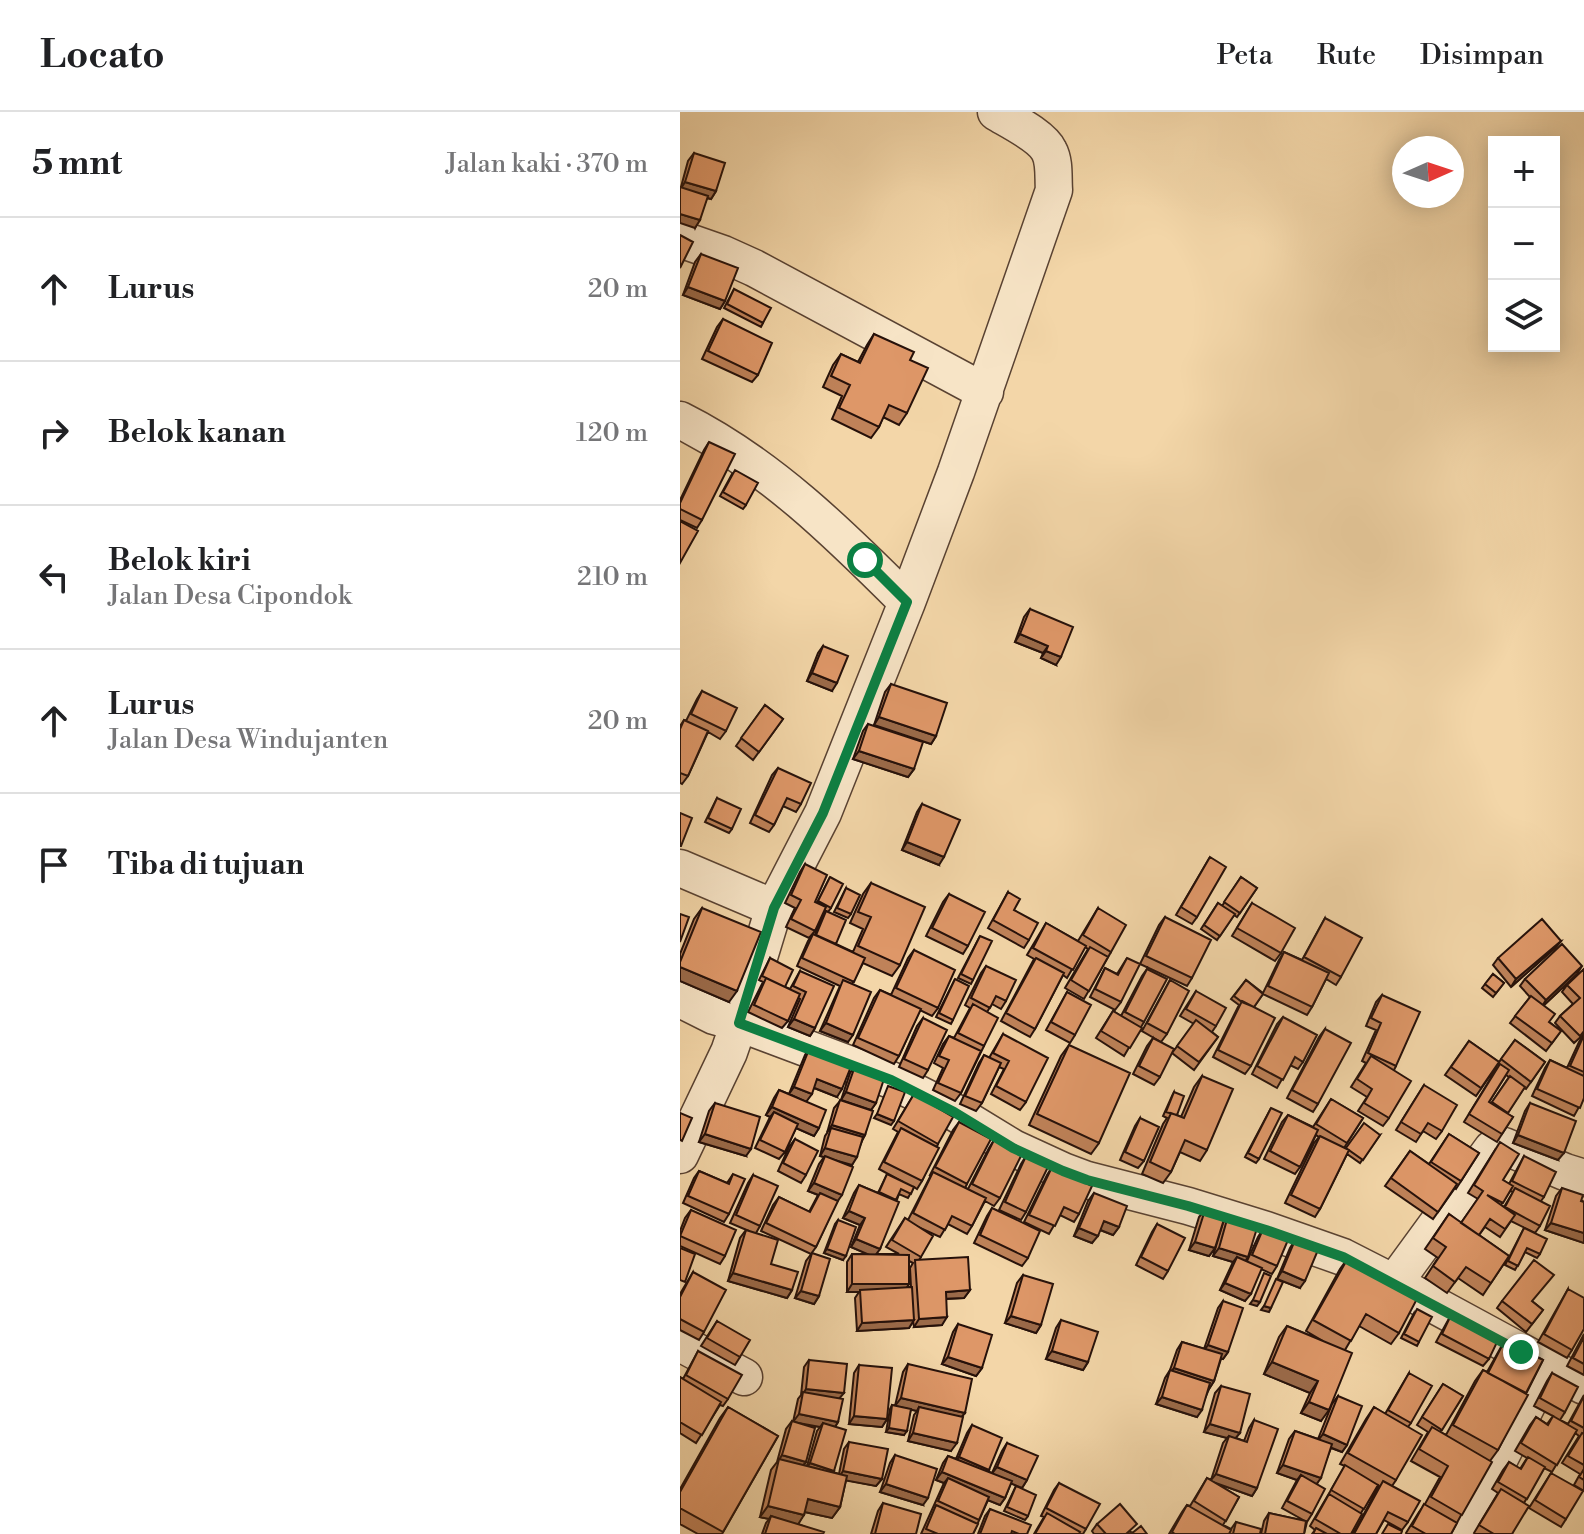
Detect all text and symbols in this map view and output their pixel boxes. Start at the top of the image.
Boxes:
text: Locato [40,32,165,79]
text: Peta [1217,38,1273,73]
text: Rute [1317,38,1376,73]
text: Disimpan [1420,38,1544,73]
north arrow [1392,136,1464,208]
map controls [1488,136,1560,352]
button: + [1488,136,1560,208]
text: 5 mnt [32,143,122,185]
text: Jalan kaki · 370 m [446,148,648,180]
button: − [1488,208,1560,280]
icon: ahead [32,267,76,311]
text: Lurus [108,270,194,308]
text: 20 m [588,273,648,305]
button: layers [1488,280,1560,352]
icon: right [32,411,76,455]
text: Belok kanan [108,414,286,452]
text: 120 m [576,417,648,449]
text: Belok kiri [108,542,251,580]
route start [847,542,883,578]
icon: left [32,555,76,599]
text: 210 m [577,561,648,593]
text: Jalan Desa Cipondok [108,580,352,612]
text: Lurus [108,686,194,724]
icon: ahead [32,699,76,743]
text: 20 m [588,705,648,737]
text: Jalan Desa Windujanten [108,724,388,756]
icon: arrive [32,843,76,887]
text: Tiba di tujuan [108,846,304,884]
route end [1503,1334,1539,1370]

